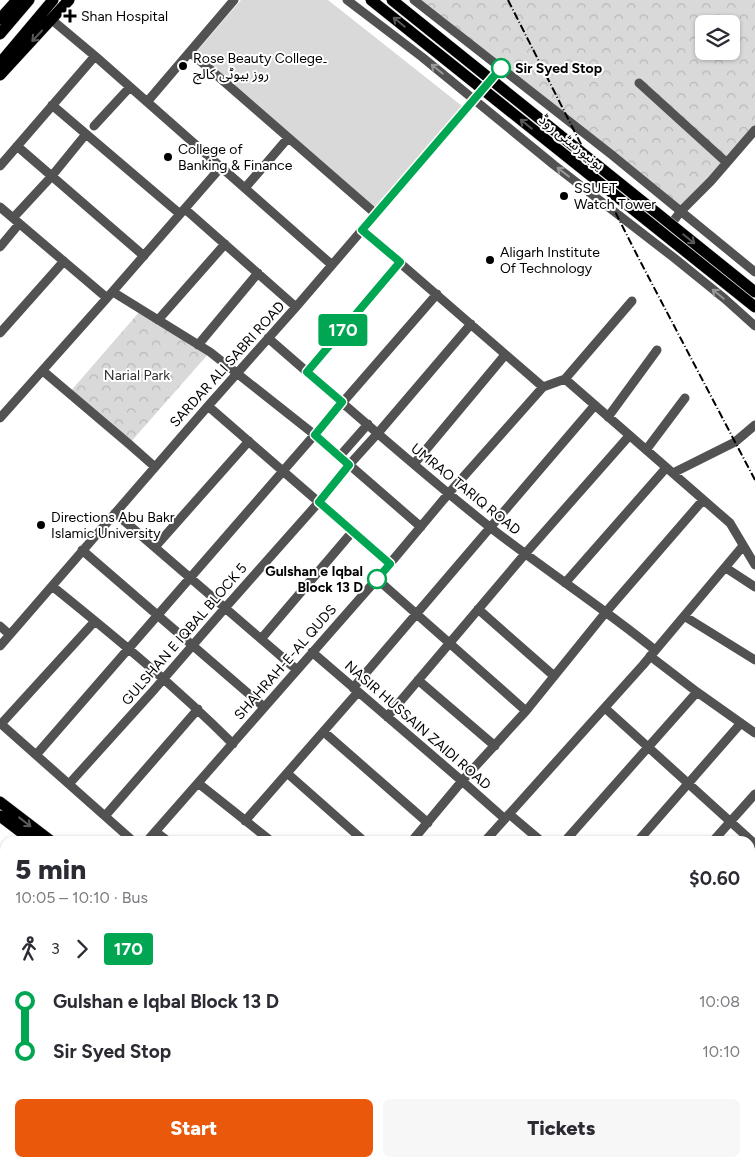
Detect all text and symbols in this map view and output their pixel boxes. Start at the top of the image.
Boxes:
place label: Shan Hospital [81,8,168,25]
marker: Shan Hospital [63,9,77,23]
map controls [695,15,740,60]
button: layers [695,15,740,60]
one-way arrow [393,17,406,28]
one-way arrow [31,30,43,43]
place label: Rose Beauty College۔ روز بیوٹی کالج [193,50,327,85]
marker: Sir Syed Stop [491,58,511,78]
marker: Rose Beauty College۔ روز بیوٹی کالج [177,60,189,72]
place label: Sir Syed Stop [515,60,602,77]
one-way arrow [431,64,444,75]
street label: یونیورسٹی روڈ [536,111,608,174]
one-way arrow [520,118,533,129]
place label: College of Banking & Finance [178,141,293,174]
marker: College of Banking & Finance [162,151,174,163]
one-way arrow [556,167,570,177]
place label: SSUET Watch Tower [574,180,656,213]
marker: SSUET Watch Tower [558,190,570,202]
one-way arrow [682,233,695,244]
place label: Aligarh Institute Of Technology [500,244,600,277]
marker: Aligarh Institute Of Technology [484,254,496,266]
one-way arrow [712,288,725,299]
street label: SARDAR ALI SABRI ROAD [166,298,288,431]
line badge: 170 [314,314,372,346]
text: 170 [328,319,358,341]
park label: Narial Park [104,367,170,384]
street label: UMRAO TARIQ ROAD [408,440,524,539]
place label: Directions Abu Bakr Islamic University [51,509,175,542]
marker: Directions Abu Bakr Islamic University [35,519,47,531]
street label: GULSHAN E IQBAL BLOCK 5 [118,560,251,709]
place label: Gulshan e Iqbal Block 13 D [265,563,363,596]
marker: Gulshan e Iqbal Block 13 D [367,569,387,589]
street label: SHAHRAH-E-AL QUDS [231,601,340,723]
street label: NASIR HUSSAIN ZAIDI ROAD [341,657,494,793]
one-way arrow [18,816,31,827]
text: 5 min [15,852,86,886]
text: $0.60 [689,867,740,890]
text: 10:05 – 10:10 · Bus [15,888,148,907]
icon: walk [15,935,43,963]
icon: forward [68,935,96,963]
text: 170 [114,938,143,960]
text: 3 [51,939,60,958]
text: Gulshan e Iqbal Block 13 D [53,990,279,1013]
text: 10:08 [699,992,740,1011]
text: Sir Syed Stop [53,1040,171,1063]
text: 10:10 [702,1042,740,1061]
button: Start [15,1099,373,1157]
button: Tickets [383,1099,740,1157]

